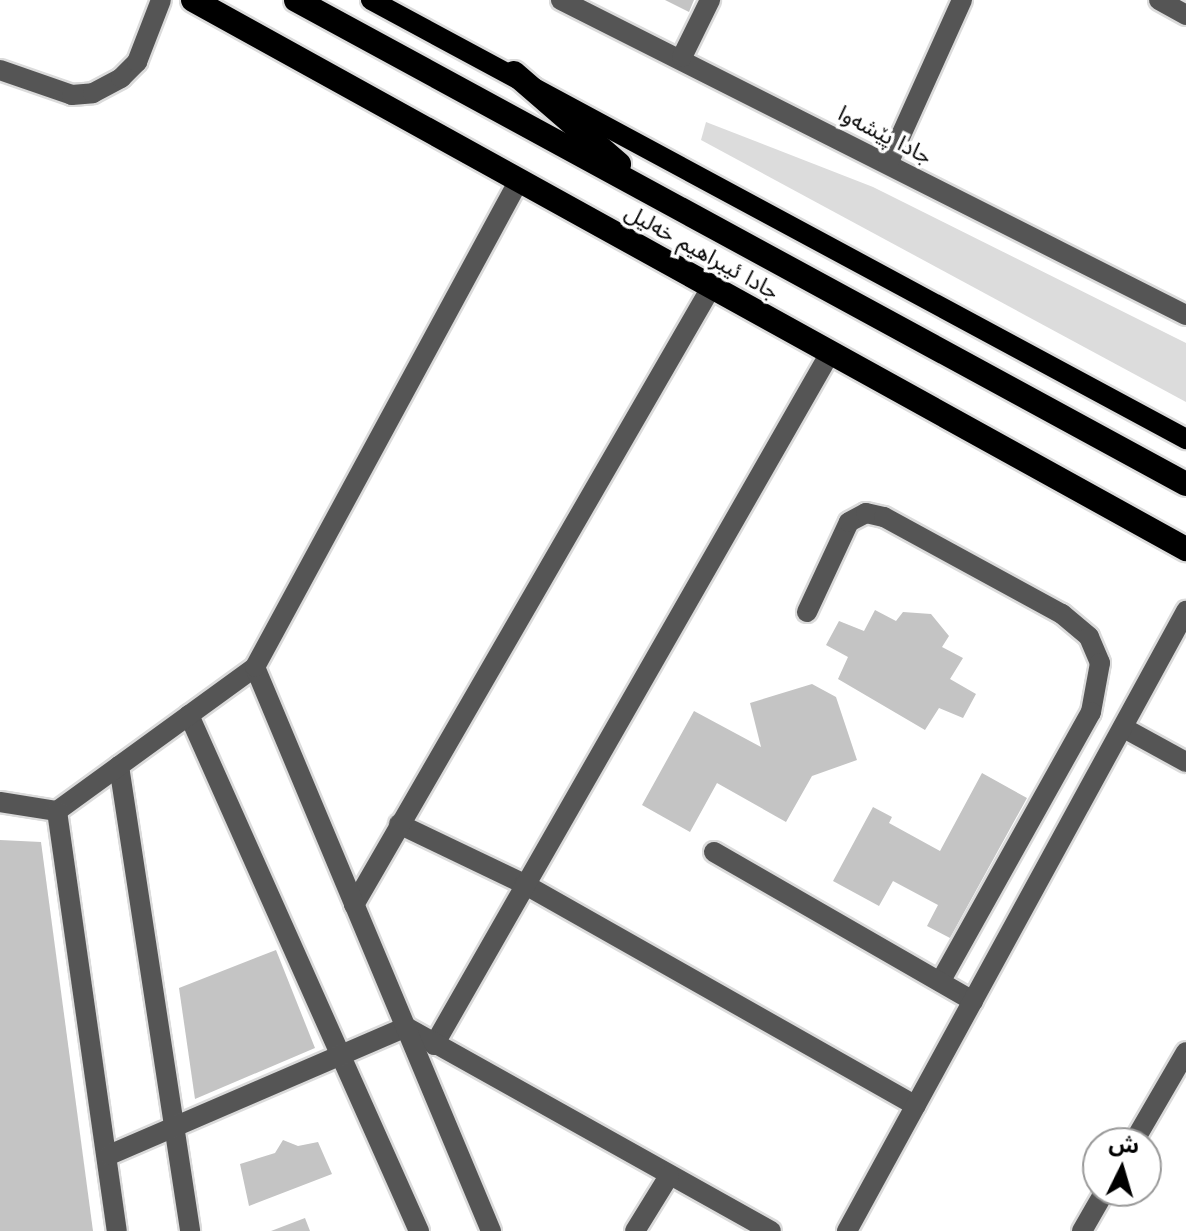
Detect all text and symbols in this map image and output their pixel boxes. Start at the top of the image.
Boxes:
street label: جادا پێشەوا [834,100,936,170]
street label: جادا ئیبراهیم خەلیل [620,199,784,305]
north arrow [1082,1127,1162,1207]
text: ش [1108,1131,1140,1158]

